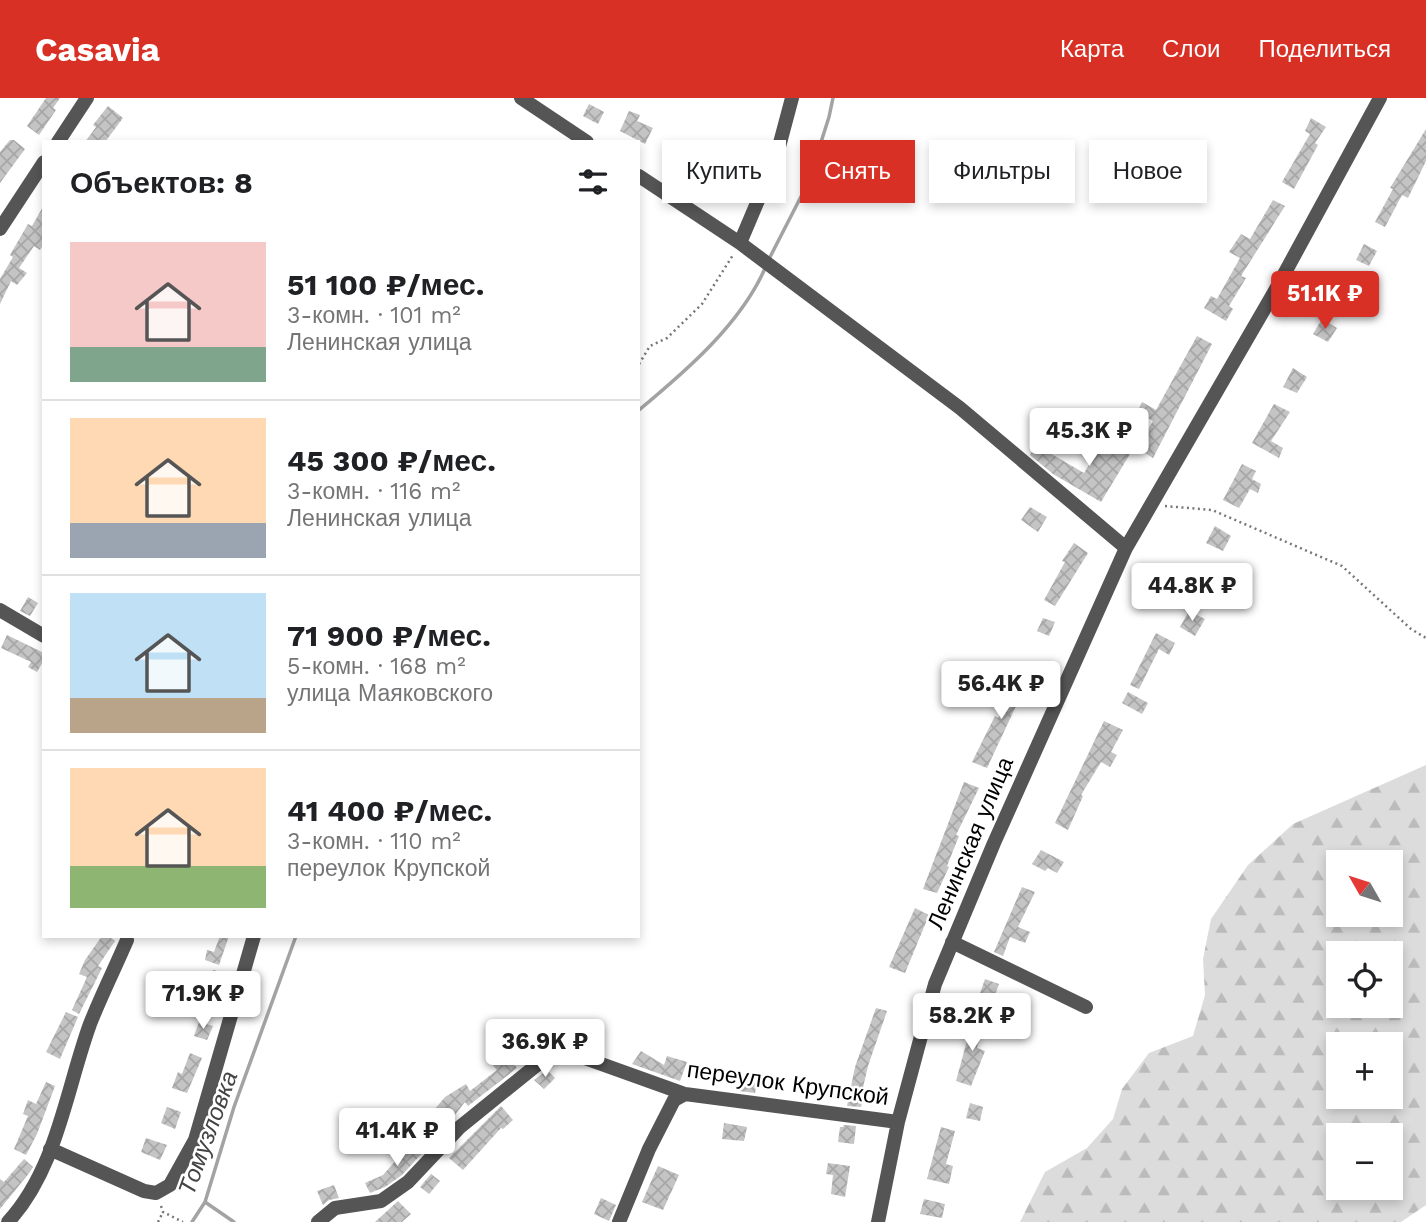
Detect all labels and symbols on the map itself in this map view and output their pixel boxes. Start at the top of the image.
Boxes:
pin: 51.1K ₽ [1260,272,1390,331]
pin: 45.3K ₽ [1024,408,1154,468]
pin: 44.8K ₽ [1127,564,1257,623]
pin: 56.4K ₽ [936,662,1066,721]
street label: Ленинская улица [922,753,1019,933]
north arrow [1326,850,1404,928]
pin: 71.9K ₽ [138,972,268,1031]
pin: 58.2K ₽ [907,993,1037,1053]
pin: 36.9K ₽ [480,1020,610,1079]
street label: переулок Крупской [685,1056,890,1111]
water label: Томузловка [173,1067,243,1199]
pin: 41.4K ₽ [332,1108,462,1168]

